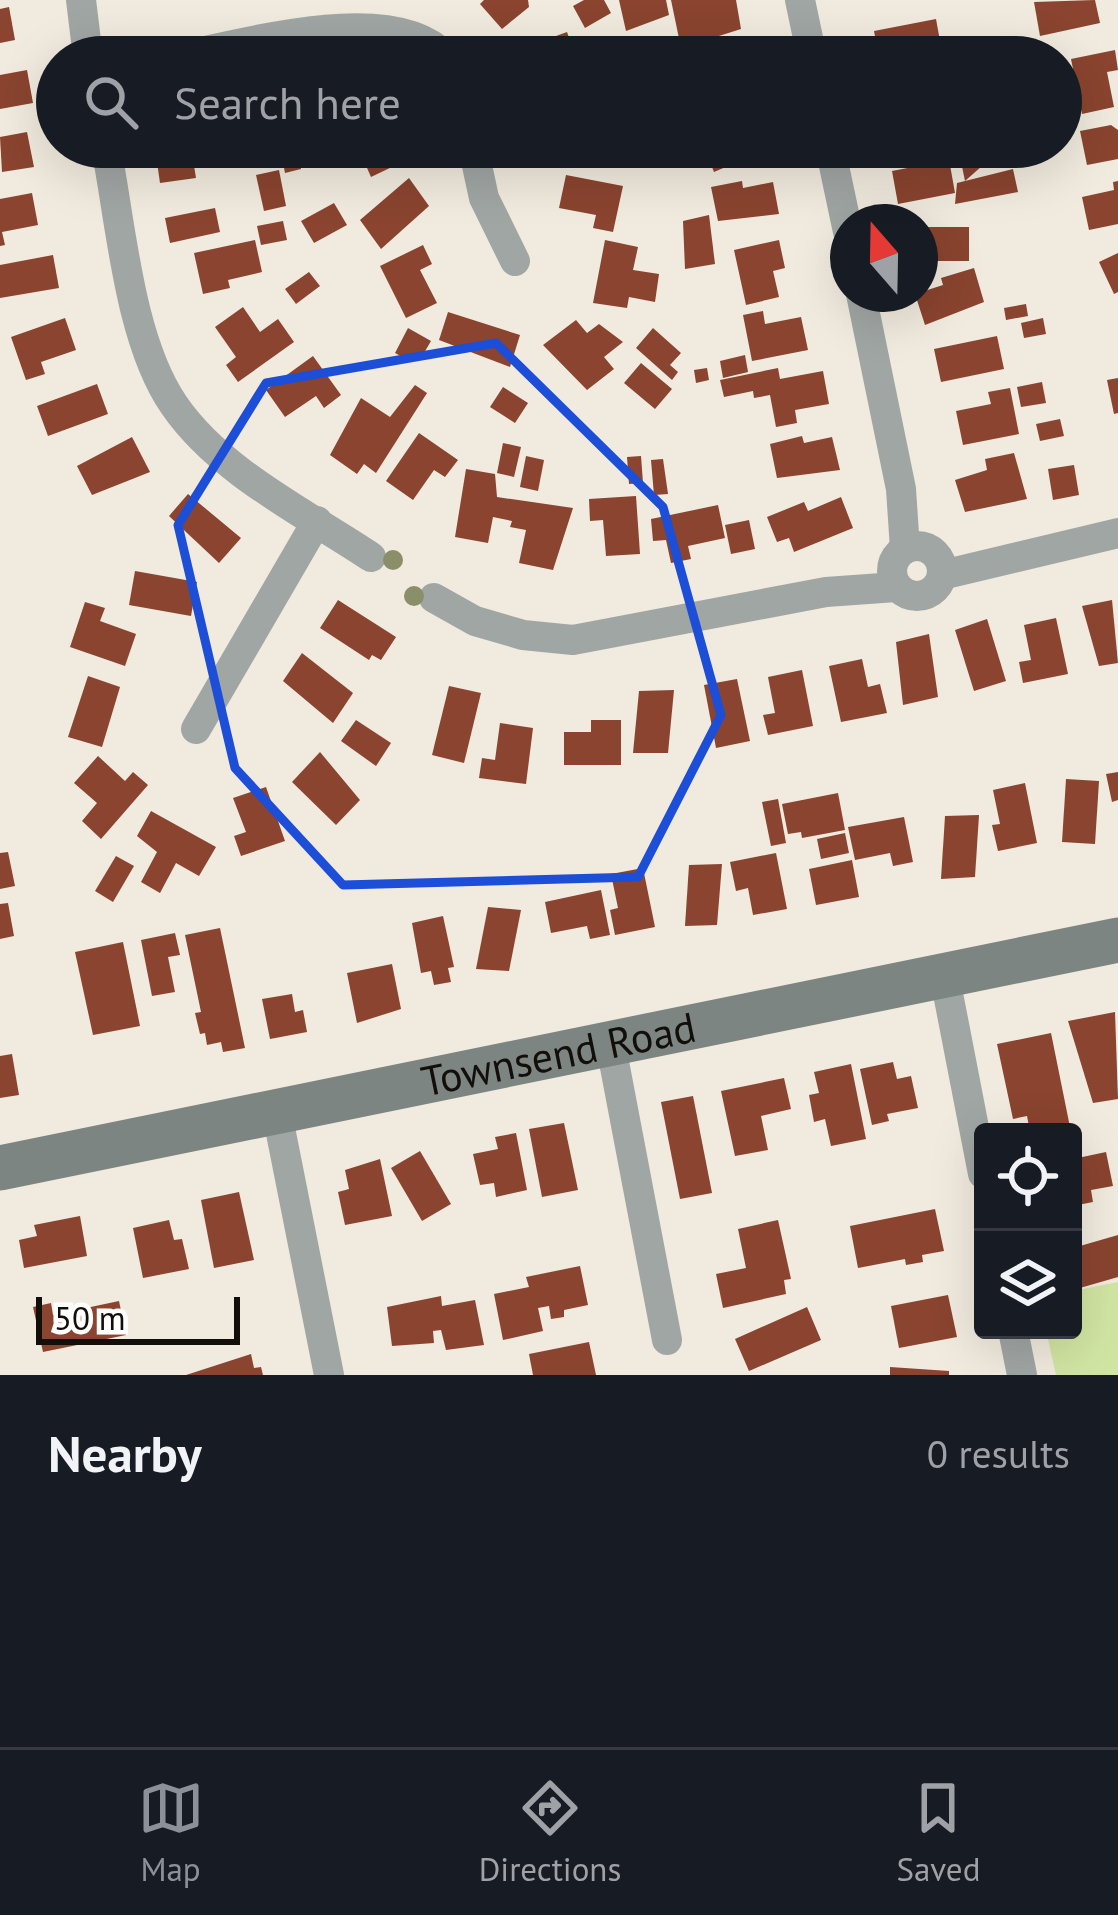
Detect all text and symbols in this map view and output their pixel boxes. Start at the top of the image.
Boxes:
search box [36,36,1082,168]
icon: search [78,69,144,135]
text: Search here [174,73,401,131]
north arrow [830,204,938,312]
street label: Townsend Road [416,999,700,1108]
map controls [974,1123,1082,1339]
button: locate [974,1123,1082,1231]
button: layers [974,1231,1082,1339]
scale bar [36,1291,240,1344]
text: 50 m [54,1296,126,1339]
text: Nearby [48,1420,202,1486]
text: 0 results [927,1428,1070,1479]
tab: Map [138,1775,204,1890]
tab: Directions [479,1775,621,1890]
tab: Saved [896,1775,980,1890]

